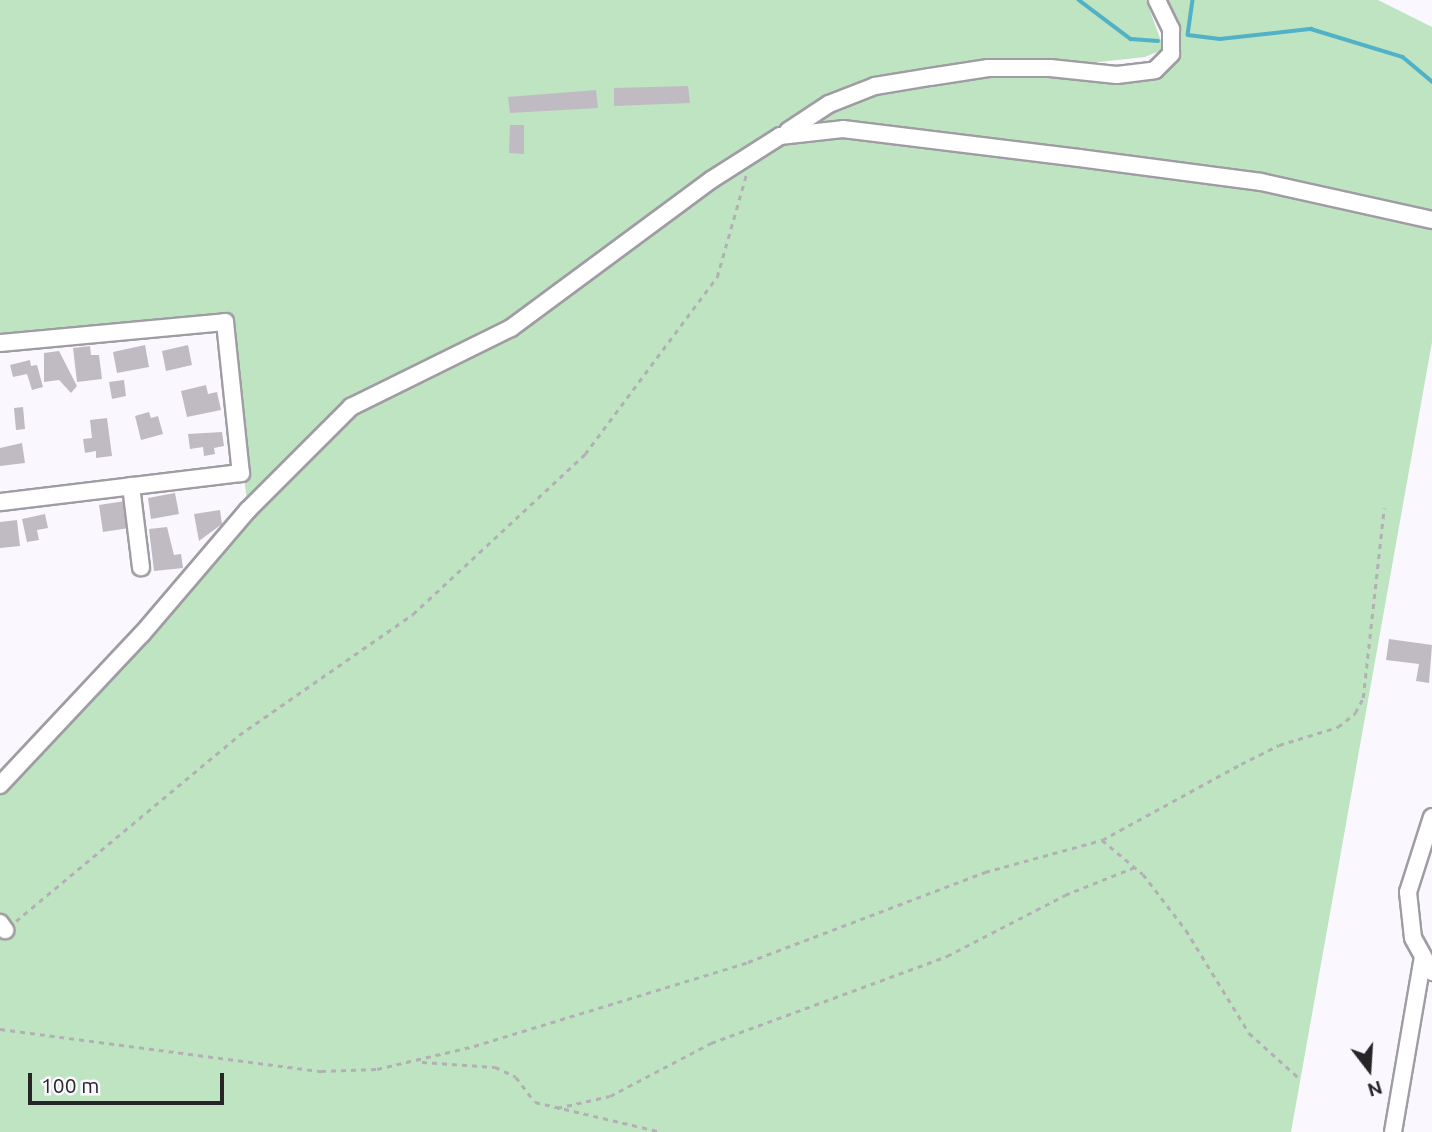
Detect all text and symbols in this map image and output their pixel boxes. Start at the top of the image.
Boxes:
north arrow [1334,1034,1404,1104]
scale bar [32,1058,228,1102]
text: 100 m [41,1073,99,1097]
text: N [1365,1076,1385,1102]

